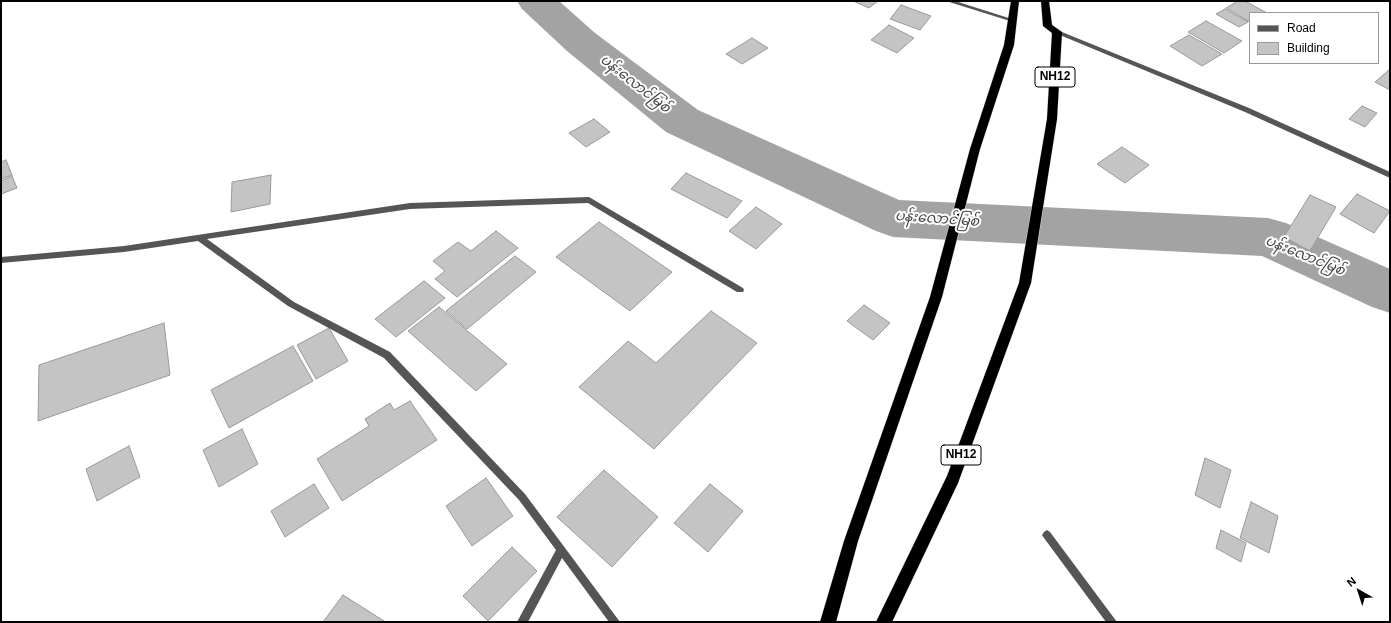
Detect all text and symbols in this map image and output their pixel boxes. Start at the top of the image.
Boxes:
legend [1249,12,1379,64]
text: Road [1287,21,1316,35]
text: Building [1287,41,1330,55]
water label: ပန်းလောင်မြစ် [597,51,673,117]
road number: NH12 [1035,67,1075,87]
water label: ပန်းလောင်မြစ် [894,208,980,230]
water label: ပန်းလောင်မြစ် [1263,232,1347,280]
road number: NH12 [941,445,981,465]
north arrow [1339,571,1379,611]
text: N [1345,575,1358,589]

